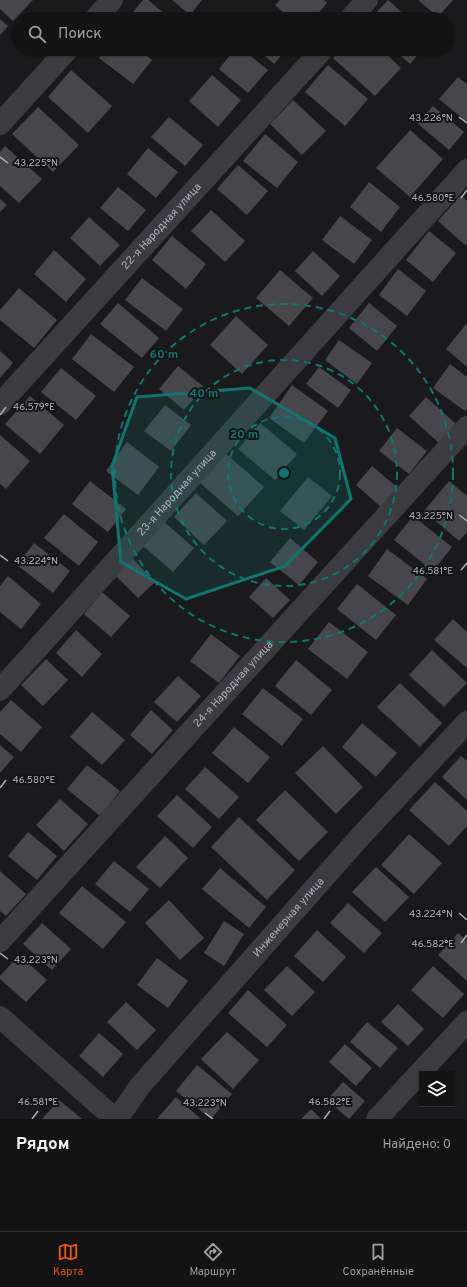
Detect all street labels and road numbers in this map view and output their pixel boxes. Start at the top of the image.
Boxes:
street label: 22-я Народная улица [119,180,205,273]
street label: 23-я Народная улица [134,446,220,539]
street label: 24-я Народная улица [190,638,276,730]
street label: Инженерная улица [250,875,328,960]

